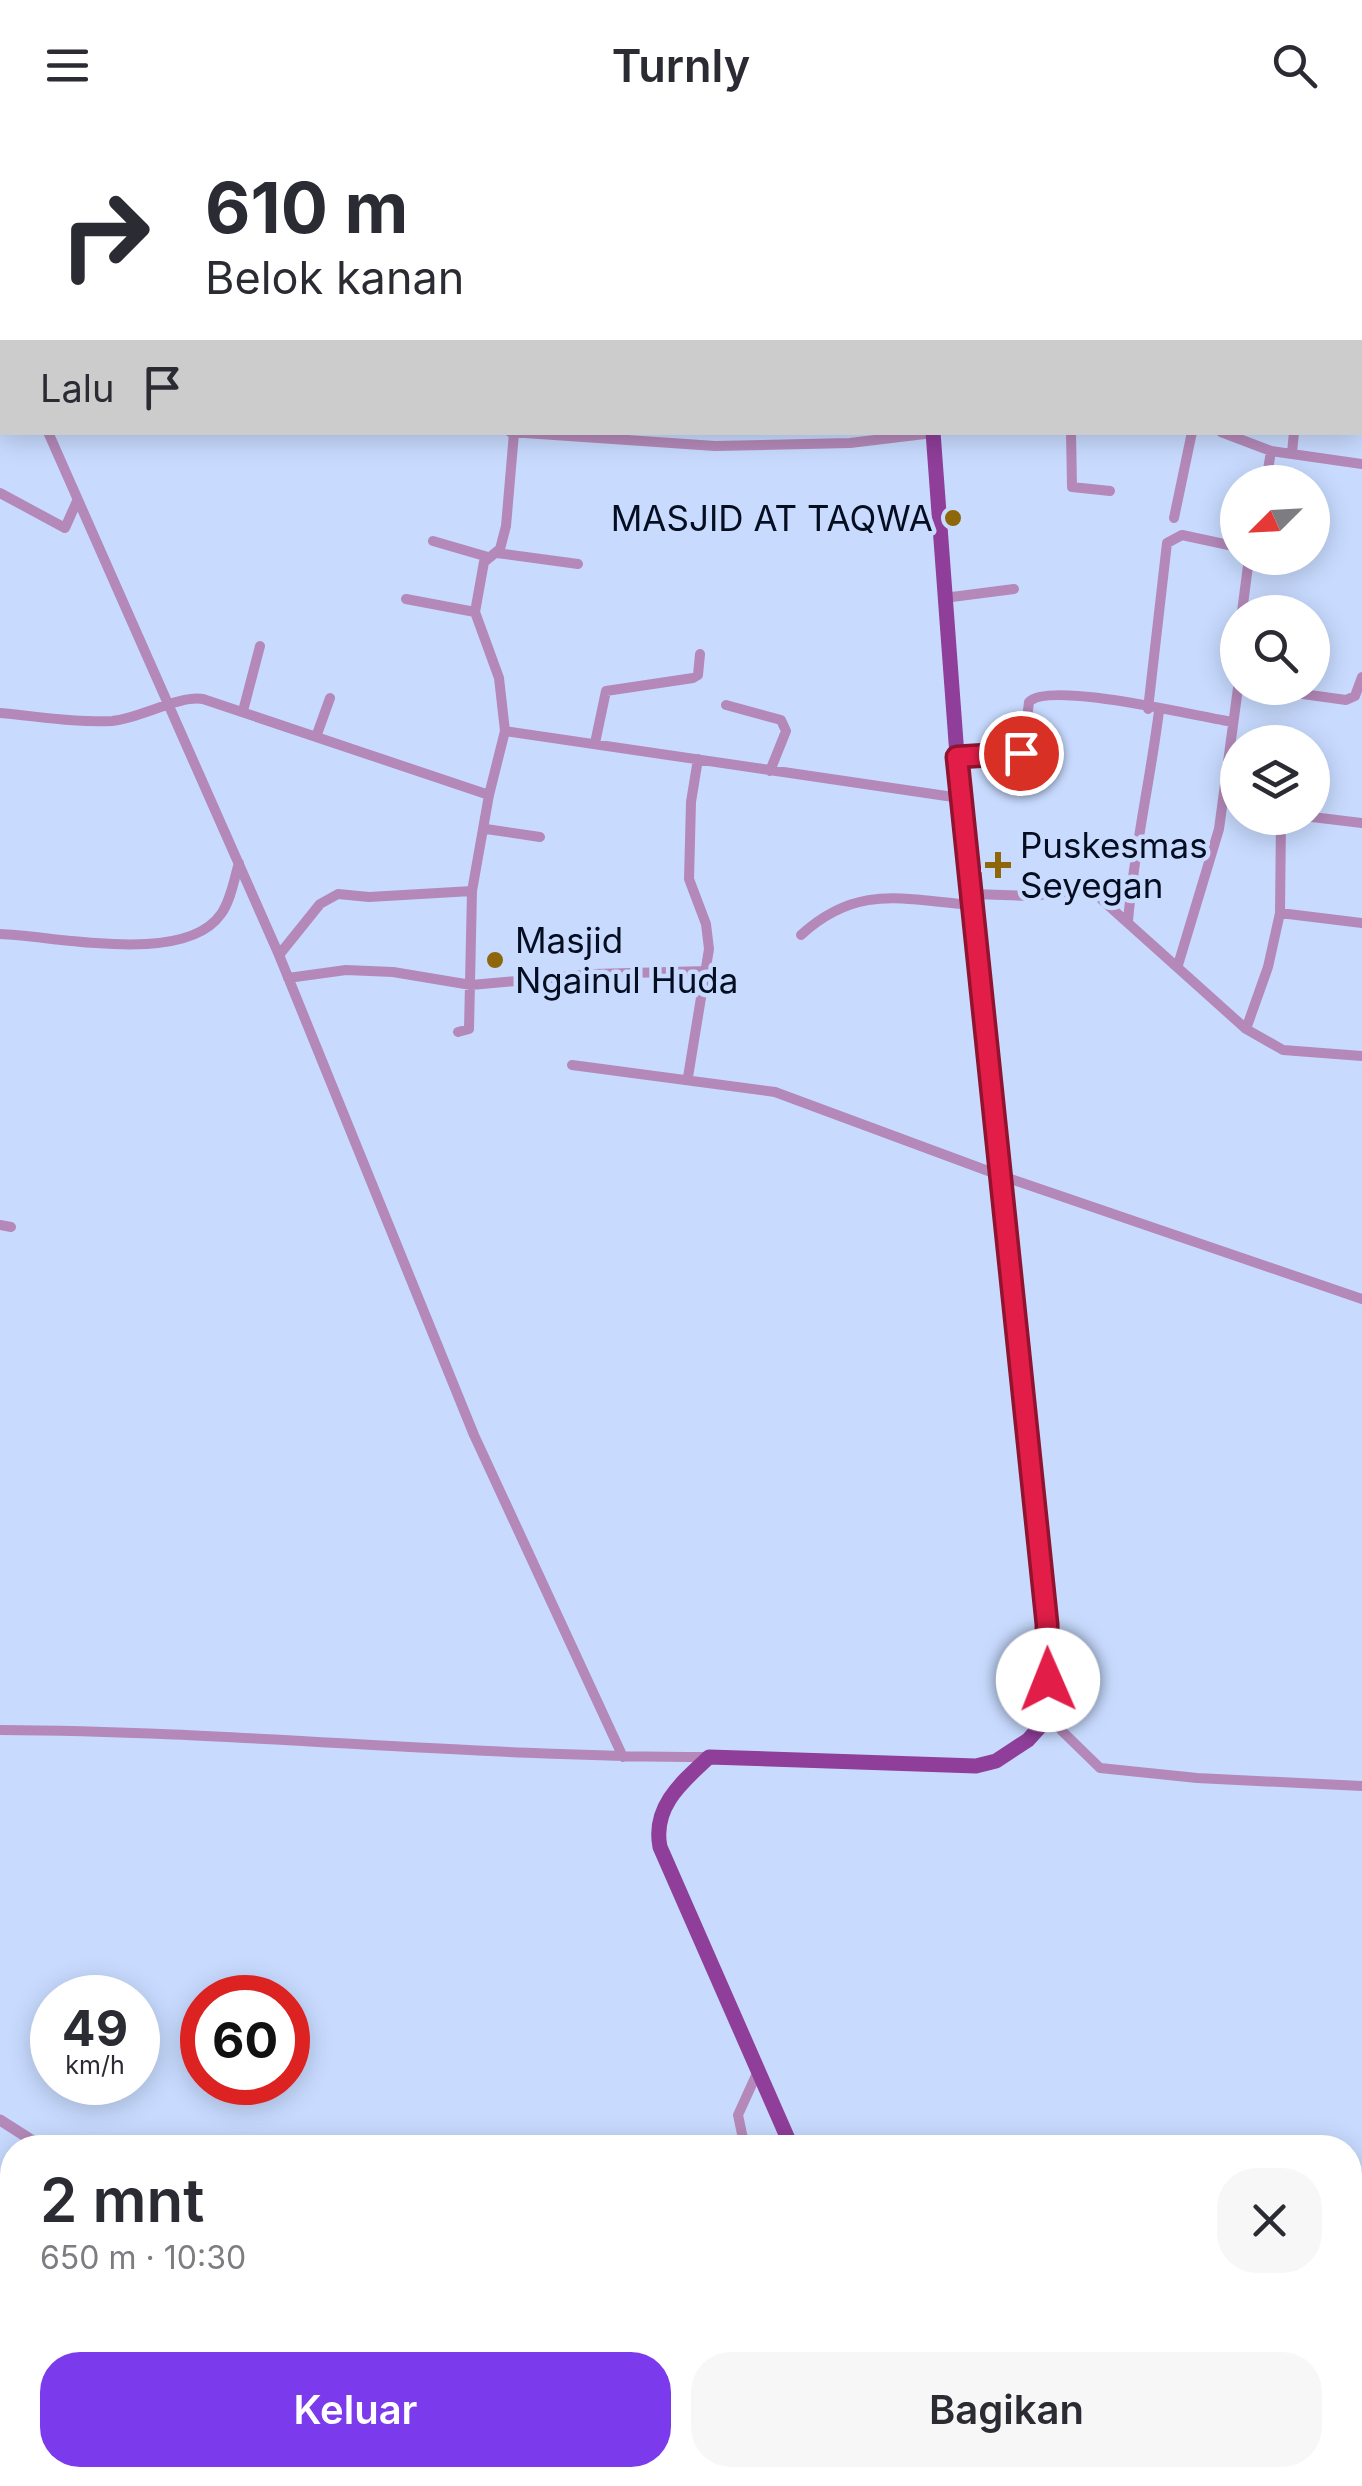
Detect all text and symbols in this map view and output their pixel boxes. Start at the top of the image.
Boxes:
icon: menu [40,38,95,93]
text: Turnly [612,38,750,93]
icon: search [1267,38,1322,93]
text: 610 m [205,165,408,250]
icon: right [40,170,170,300]
text: Belok kanan [205,250,464,305]
icon: arrive [135,360,190,415]
text: Lalu [40,365,115,411]
north arrow [1220,465,1330,575]
map controls [1220,465,1330,835]
place label: MASJID AT TAQWA [611,497,933,539]
marker: MASJID AT TAQWA [942,507,964,529]
button: search [1220,595,1330,705]
pin [979,711,1064,796]
button: layers [1220,725,1330,835]
icon: arrive [994,726,1049,781]
place label: Puskesmas Seyegan [1020,824,1208,906]
marker: Puskesmas Seyegan [985,852,1011,878]
place label: Masjid Ngainul Huda [515,919,738,1001]
marker: Masjid Ngainul Huda [484,949,506,971]
position arrow [996,1628,1100,1732]
speed limit sign: 60 [180,1975,310,2105]
text: 49 [62,1998,128,2058]
text: km/h [65,2050,125,2080]
text: 2 mnt [40,2164,204,2236]
button: close [1217,2168,1322,2273]
text: 650 m · 10:30 [40,2238,246,2277]
button: Keluar [40,2352,671,2467]
button: Bagikan [691,2352,1322,2467]

